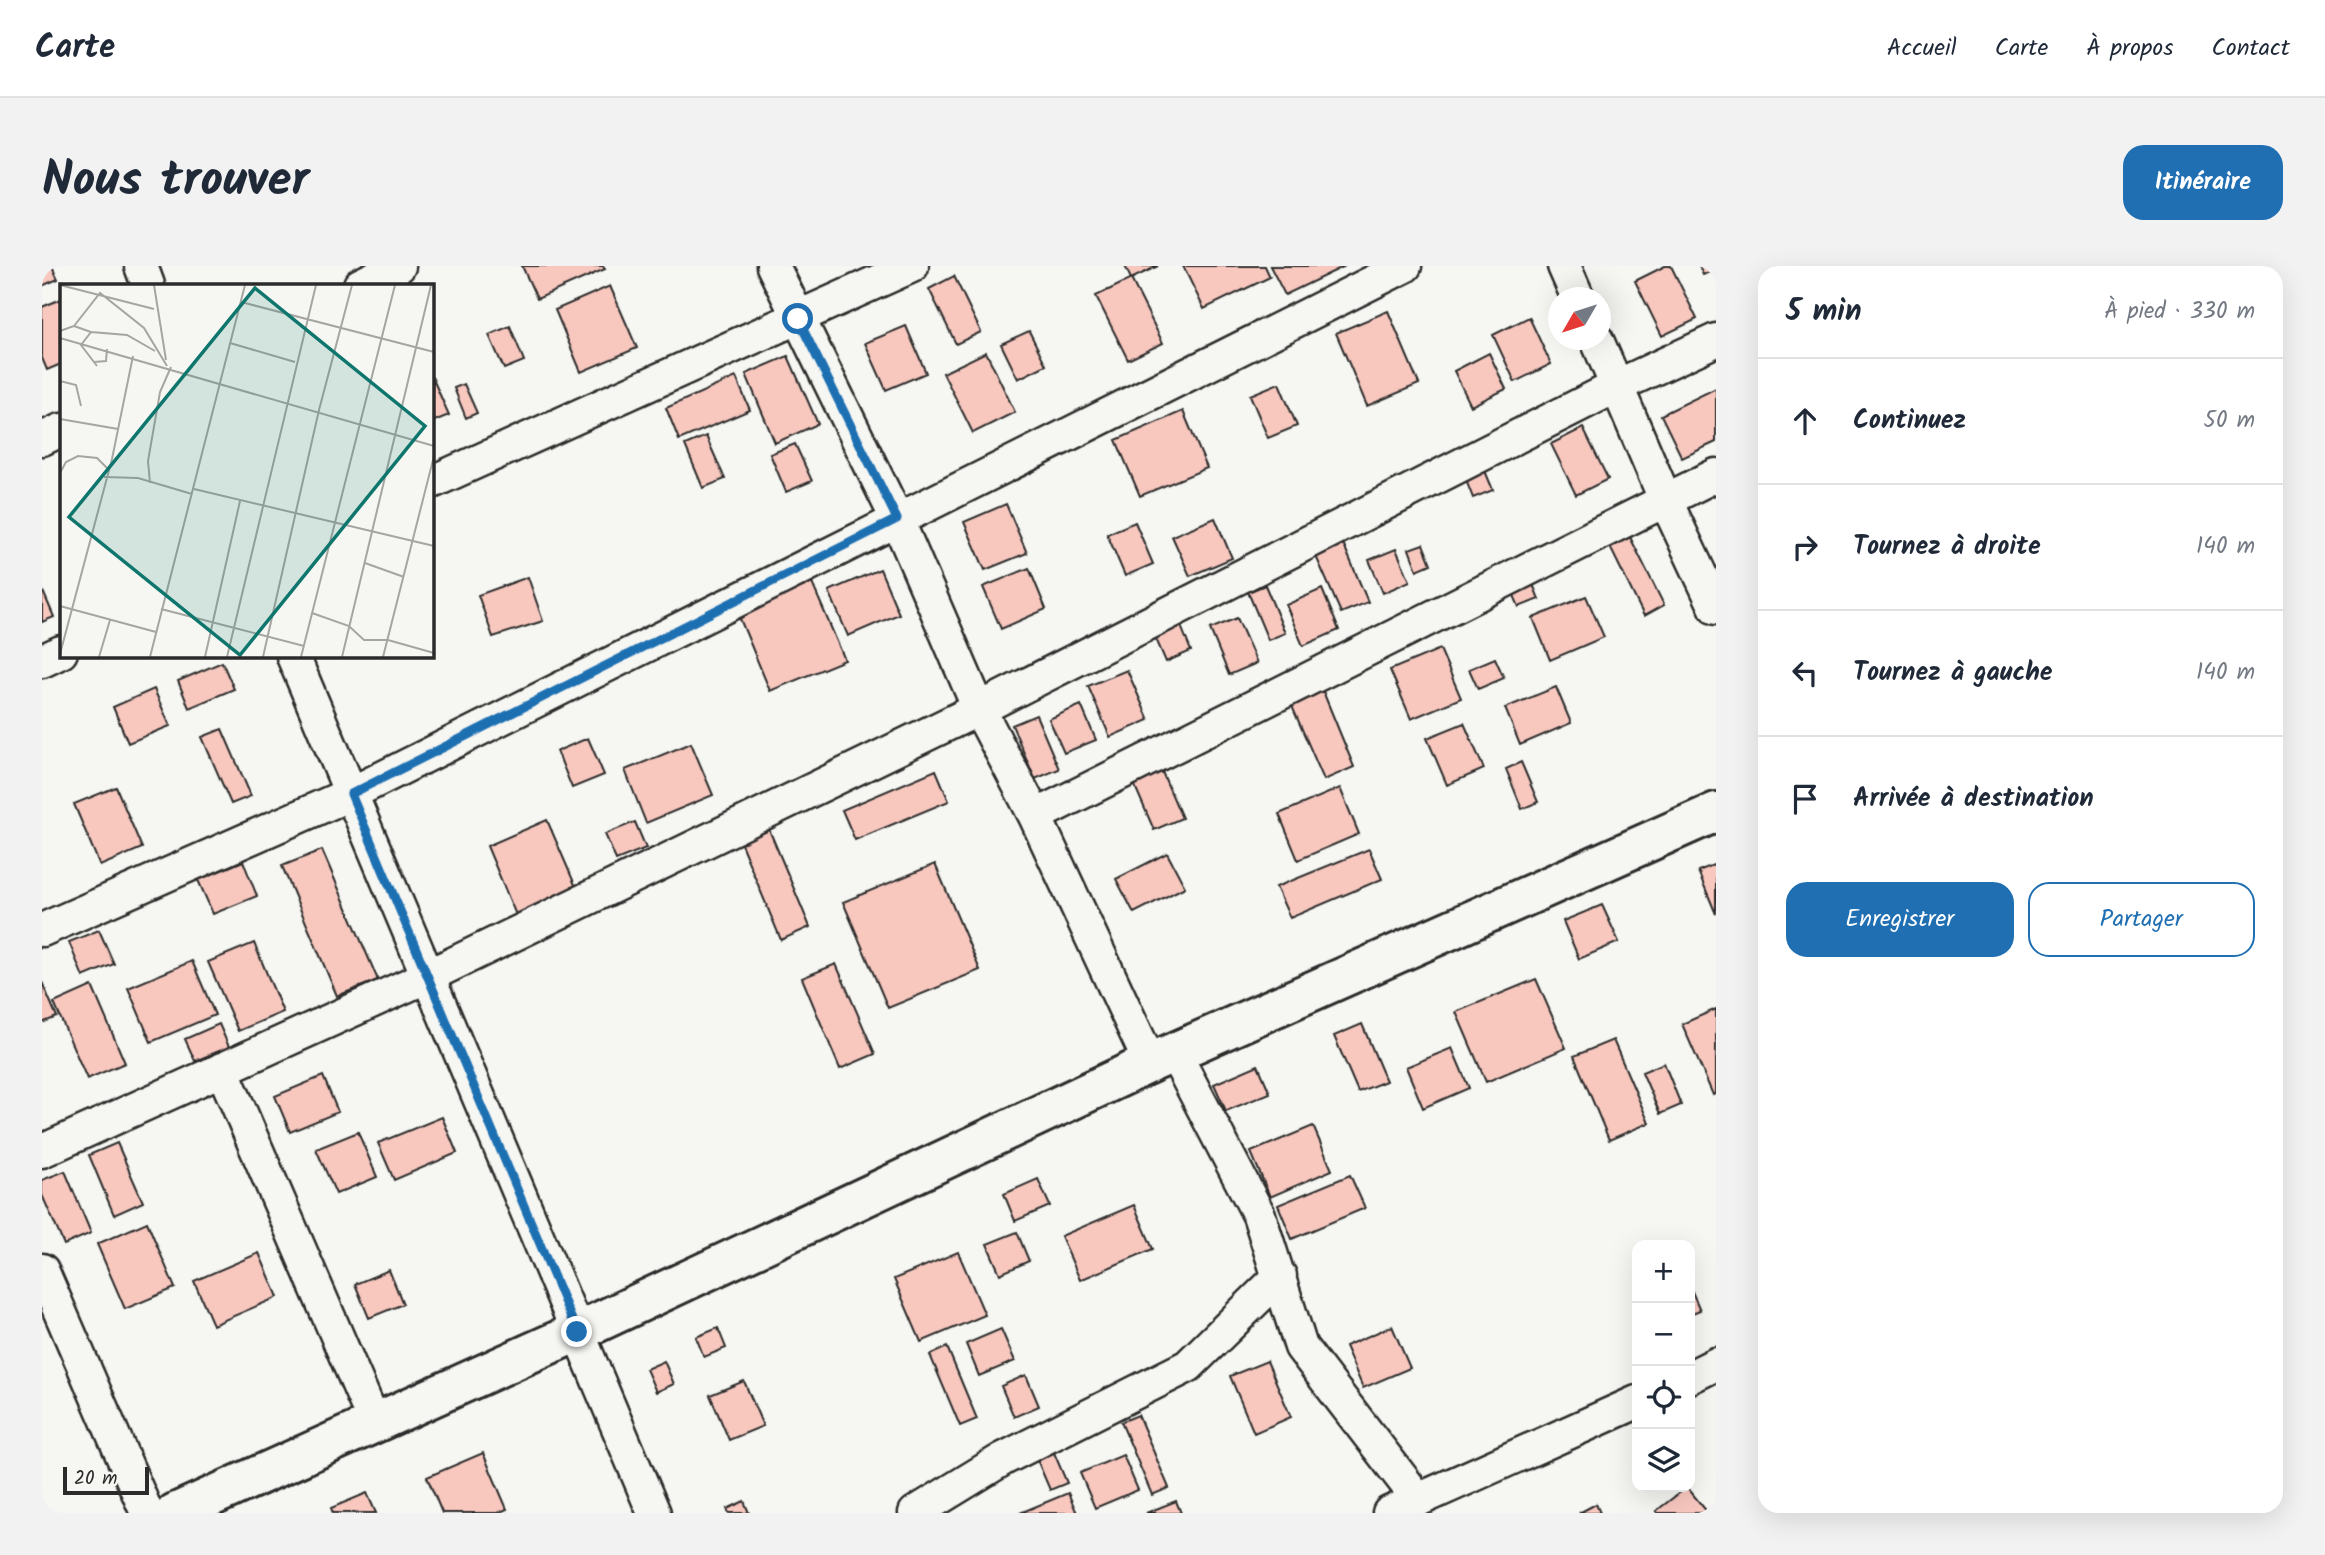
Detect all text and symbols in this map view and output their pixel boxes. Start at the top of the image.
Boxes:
text: Carte [35,22,115,75]
text: Accueil [1887,29,1957,68]
text: Carte [1995,29,2048,68]
text: À propos [2086,29,2173,68]
text: Contact [2211,29,2290,68]
text: Nous trouver [42,143,309,221]
button: Itinéraire [2123,145,2283,220]
inset map [60,284,434,658]
north arrow [1548,287,1611,350]
text: 5 min [1786,288,1862,336]
text: À pied · 330 m [2104,294,2255,330]
route start [782,303,813,334]
text: Continuez [1853,400,1966,442]
icon: ahead [1786,402,1824,440]
text: 50 m [2204,403,2255,439]
text: Tournez à droite [1853,526,2041,568]
icon: right [1786,528,1824,566]
text: 140 m [2196,529,2255,565]
text: Tournez à gauche [1853,652,2053,694]
icon: left [1786,654,1824,692]
text: 140 m [2196,655,2255,691]
text: Arrivée à destination [1853,778,2094,820]
icon: arrive [1786,780,1824,818]
button: Enregistrer [1786,882,2014,957]
button: Partager [2028,882,2255,957]
map controls [1632,1240,1695,1492]
button: + [1632,1240,1695,1303]
button: − [1632,1303,1695,1366]
route end [561,1316,592,1347]
button: locate [1632,1366,1695,1429]
button: layers [1632,1429,1695,1492]
scale bar [63,1464,149,1496]
text: 20 m [74,1464,117,1494]

